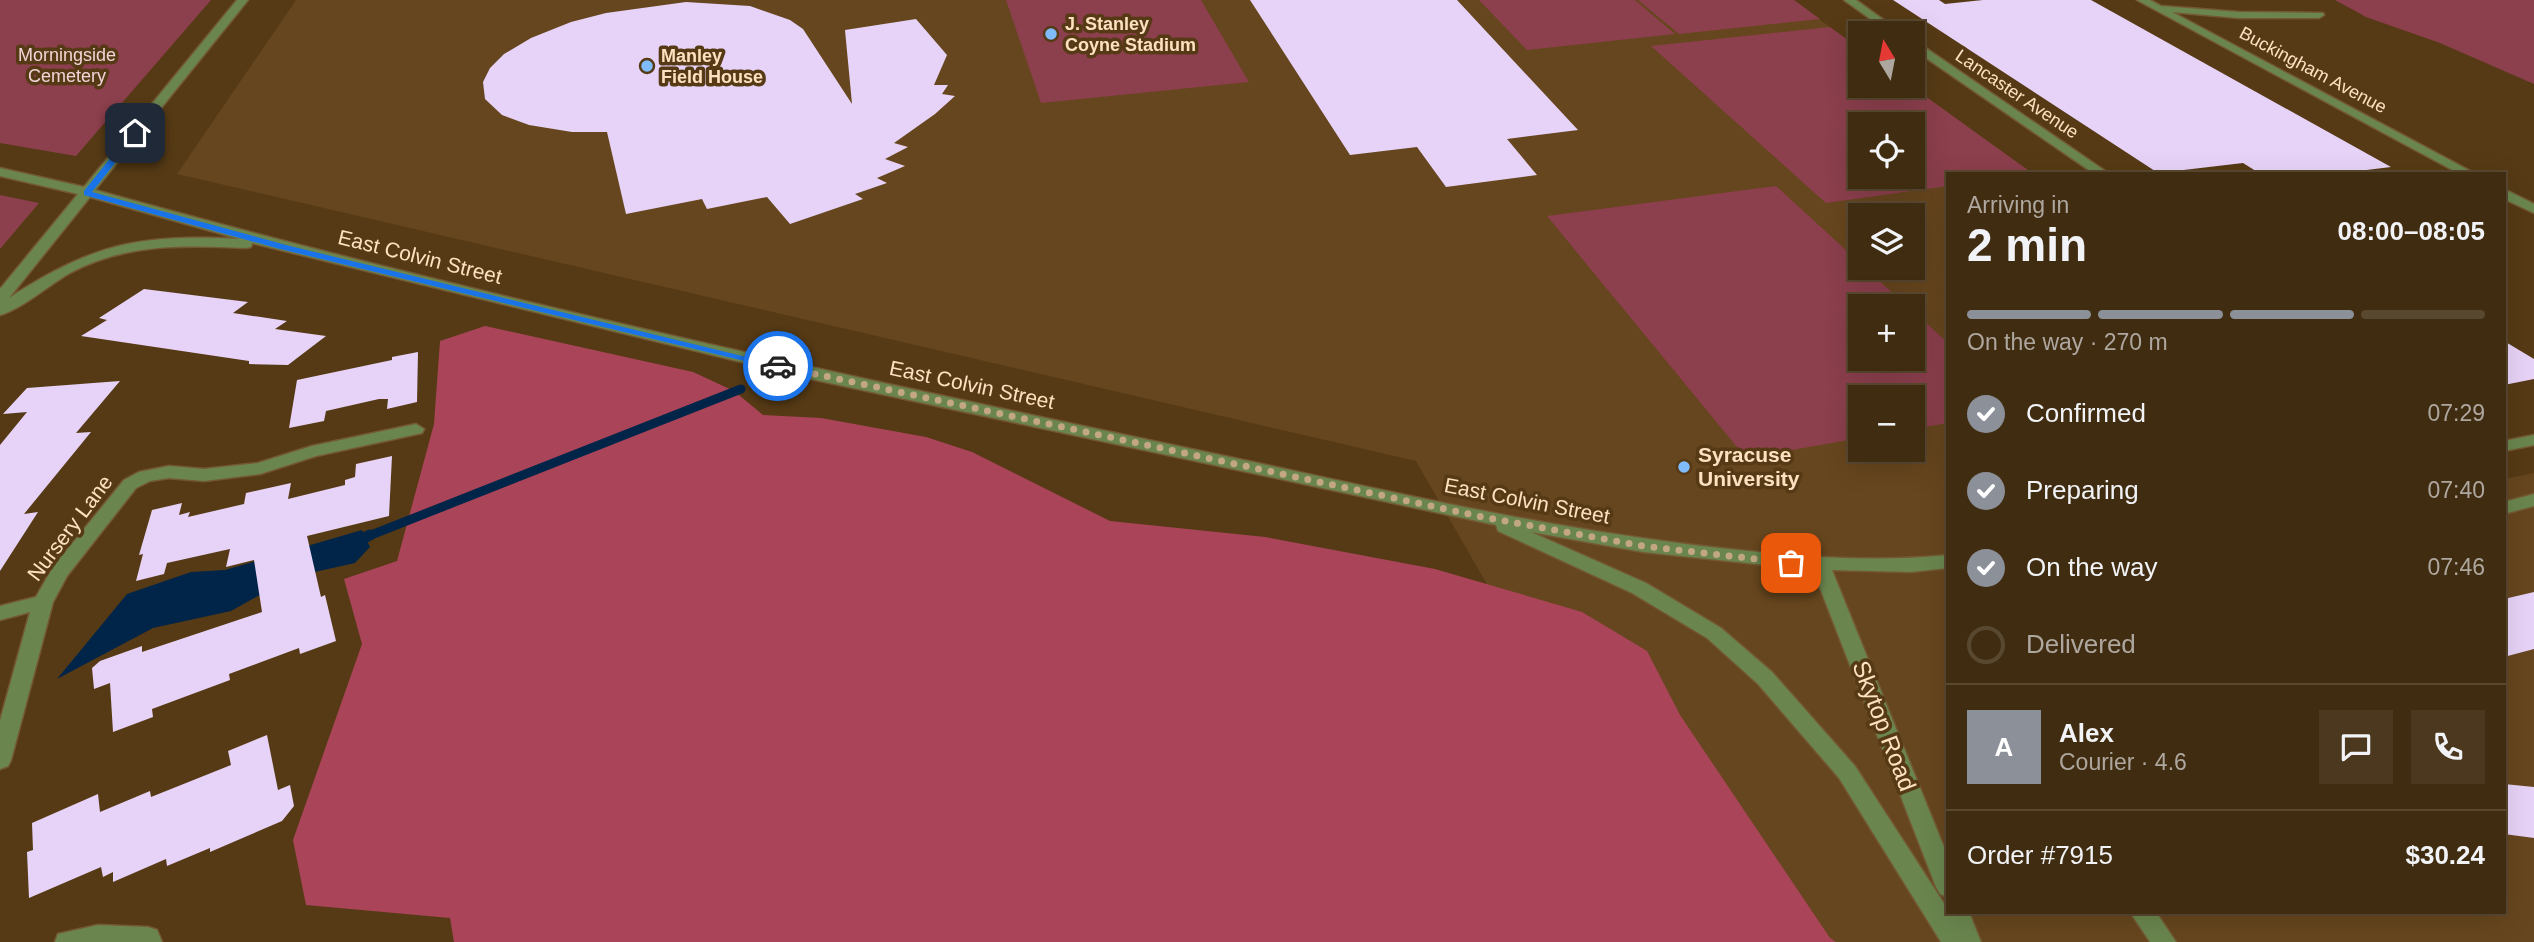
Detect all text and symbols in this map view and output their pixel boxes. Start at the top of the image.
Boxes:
place label: J. Stanley Coyne Stadium [1065,14,1196,55]
north arrow [1848,21,1925,98]
map controls [1848,21,1925,462]
street label: Buckingham Avenue [2236,23,2390,117]
marker: J. Stanley Coyne Stadium [1043,26,1059,42]
park label: Morningside Cemetery [18,45,116,86]
place label: Manley Field House [661,46,763,87]
street label: Lancaster Avenue [1952,46,2082,142]
marker: Manley Field House [639,58,655,74]
pin [105,103,165,163]
button: locate [1848,112,1925,189]
icon: home [116,114,154,152]
text: Arriving in [1967,192,2069,218]
button: layers [1848,203,1925,280]
text: 08:00–08:05 [2338,216,2485,246]
text: 2 min [1967,219,2087,271]
street label: East Colvin Street [336,225,505,288]
button: + [1848,294,1925,371]
text: On the way · 270 m [1967,329,2168,355]
courier [743,331,813,401]
icon: car [759,347,797,385]
street label: East Colvin Street [888,356,1057,413]
button: − [1848,385,1925,462]
icon: check [1967,395,2005,433]
text: Confirmed [2026,398,2146,428]
text: 07:29 [2427,400,2485,426]
place label: Syracuse University [1698,443,1800,490]
marker: Syracuse University [1676,459,1692,475]
street label: Nursery Lane [22,470,117,585]
icon: check [1967,472,2005,510]
street label: East Colvin Street [1442,473,1612,528]
text: Preparing [2026,475,2139,505]
text: 07:40 [2427,477,2485,503]
pin [1761,533,1821,593]
icon: bag [1772,544,1810,582]
icon: check [1967,549,2005,587]
text: On the way [2026,552,2158,582]
text: 07:46 [2427,554,2485,580]
text: Delivered [2026,629,2136,659]
street label: Skytop Road [1847,657,1922,795]
button: chat [2319,710,2393,784]
button: phone [2411,710,2485,784]
text: Alex [2059,718,2114,748]
text: A [1995,732,2013,762]
text: Courier · 4.6 [2059,749,2187,775]
text: Order #7915 [1967,840,2113,870]
text: $30.24 [2405,840,2485,870]

